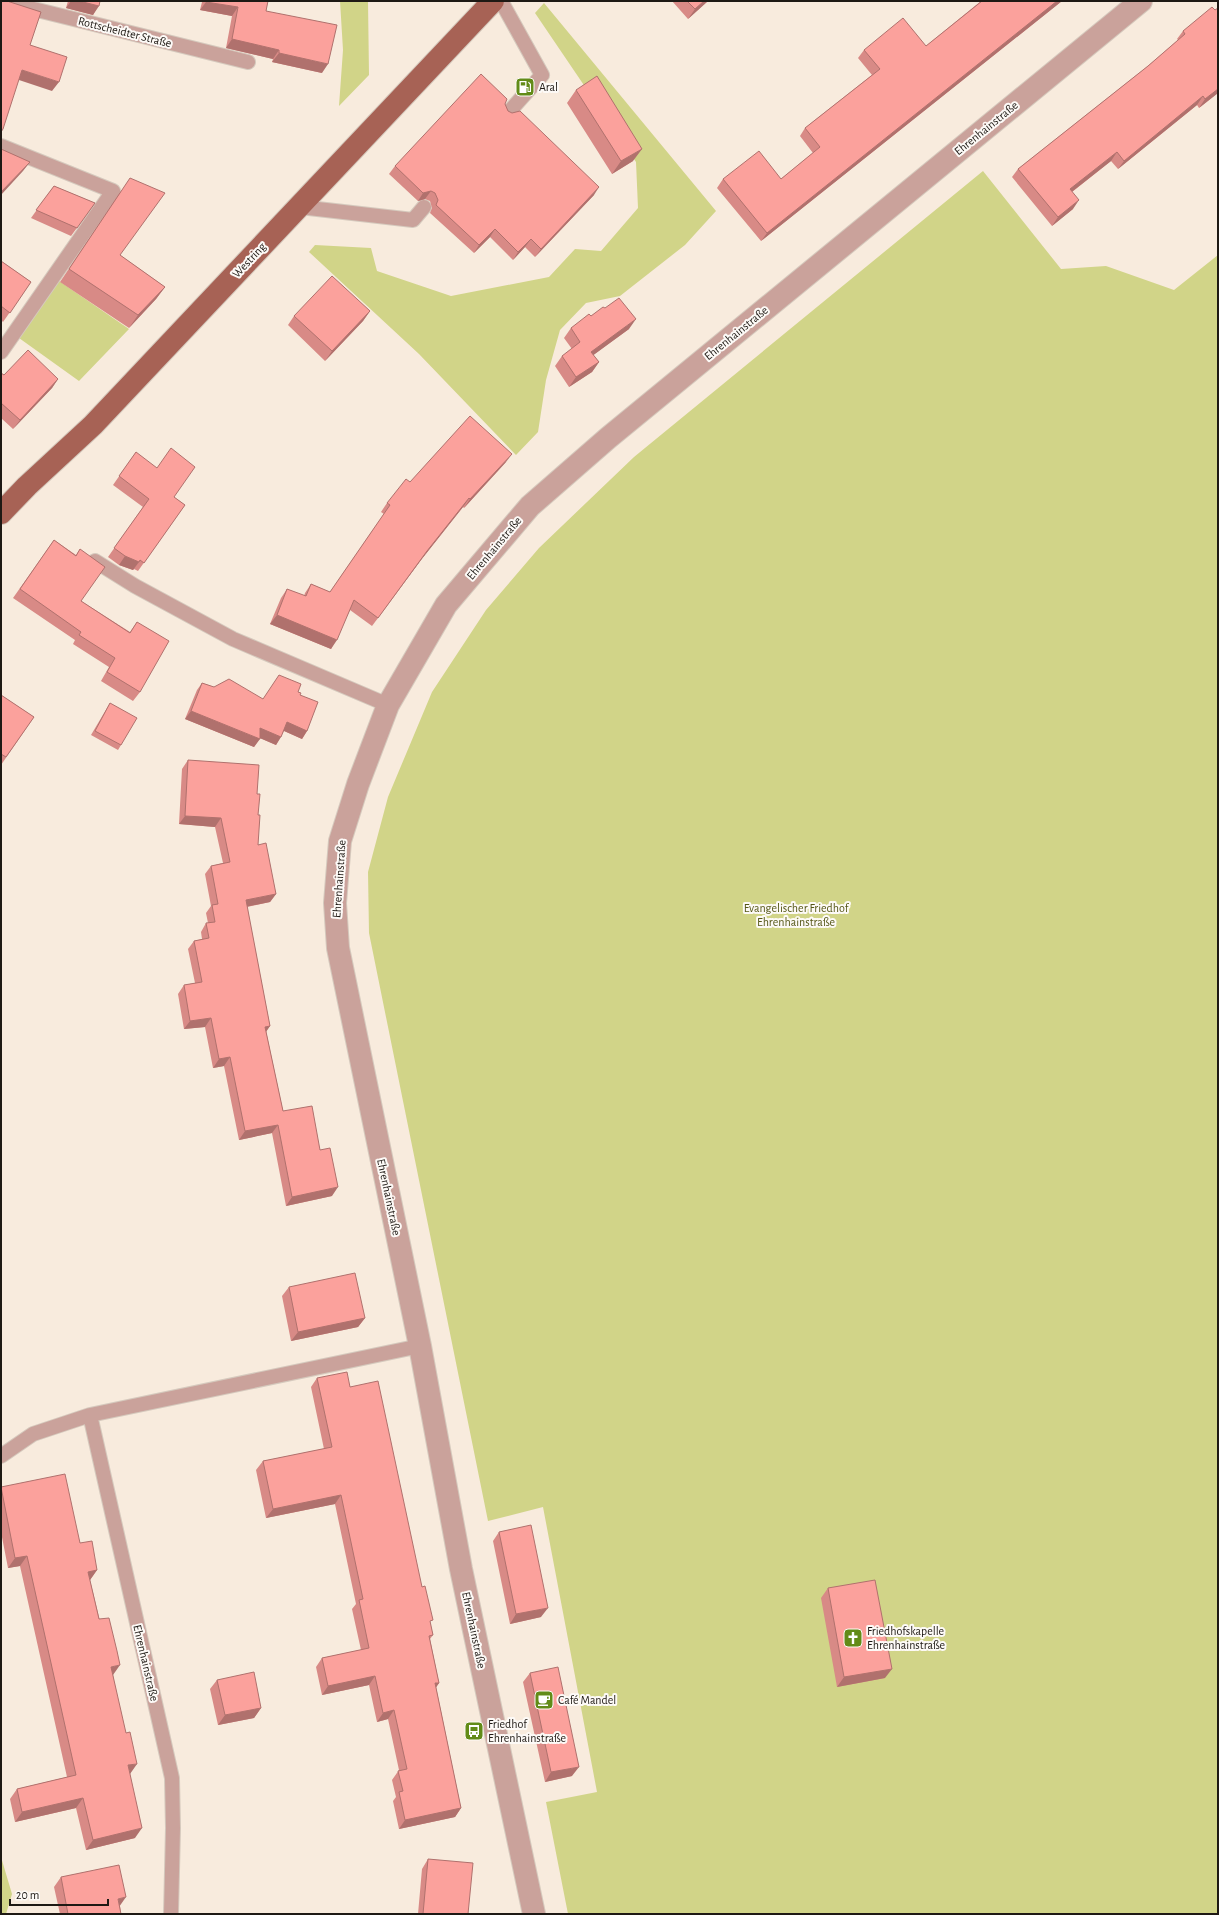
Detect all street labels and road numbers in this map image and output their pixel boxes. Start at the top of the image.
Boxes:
street label: Rottscheidter Straße [77,15,173,49]
street label: Ehrenhainstraße [952,99,1020,157]
street label: Westring [230,240,268,280]
street label: Ehrenhainstraße [702,304,770,362]
street label: Ehrenhainstraße [464,514,524,582]
street label: Ehrenhainstraße [330,840,348,918]
street label: Ehrenhainstraße [375,1158,403,1236]
street label: Ehrenhainstraße [460,1591,488,1669]
street label: Ehrenhainstraße [131,1624,161,1702]

